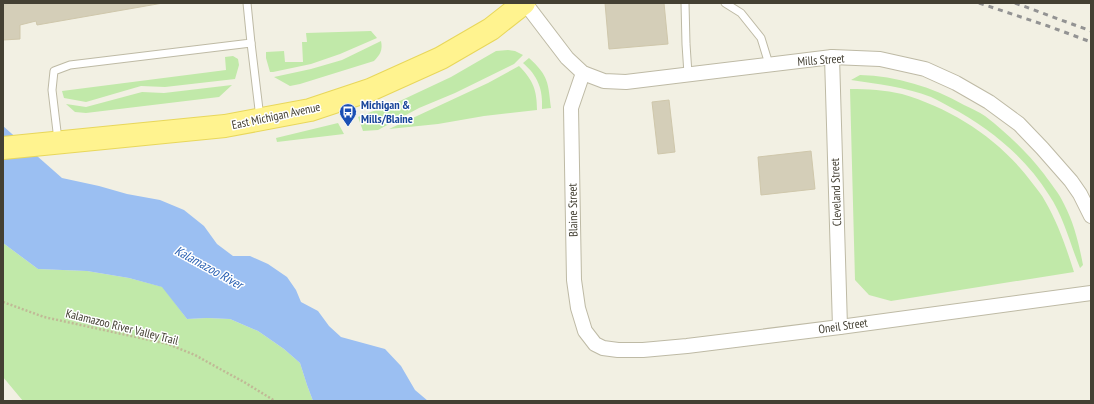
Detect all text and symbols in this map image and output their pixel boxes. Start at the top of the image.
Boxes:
street label: Mills Street [797,50,846,69]
place label: Michigan & Mills/Blaine [361,97,413,126]
street label: East Michigan Avenue [230,99,322,132]
bus stop icon: Michigan & Mills/Blaine [338,102,358,127]
street label: Cleveland Street [827,157,844,226]
street label: Blaine Street [565,182,580,237]
water label: Kalamazoo River [172,242,248,294]
street label: Kalamazoo River Valley Trail [64,305,180,348]
street label: Oneil Street [817,315,869,336]

